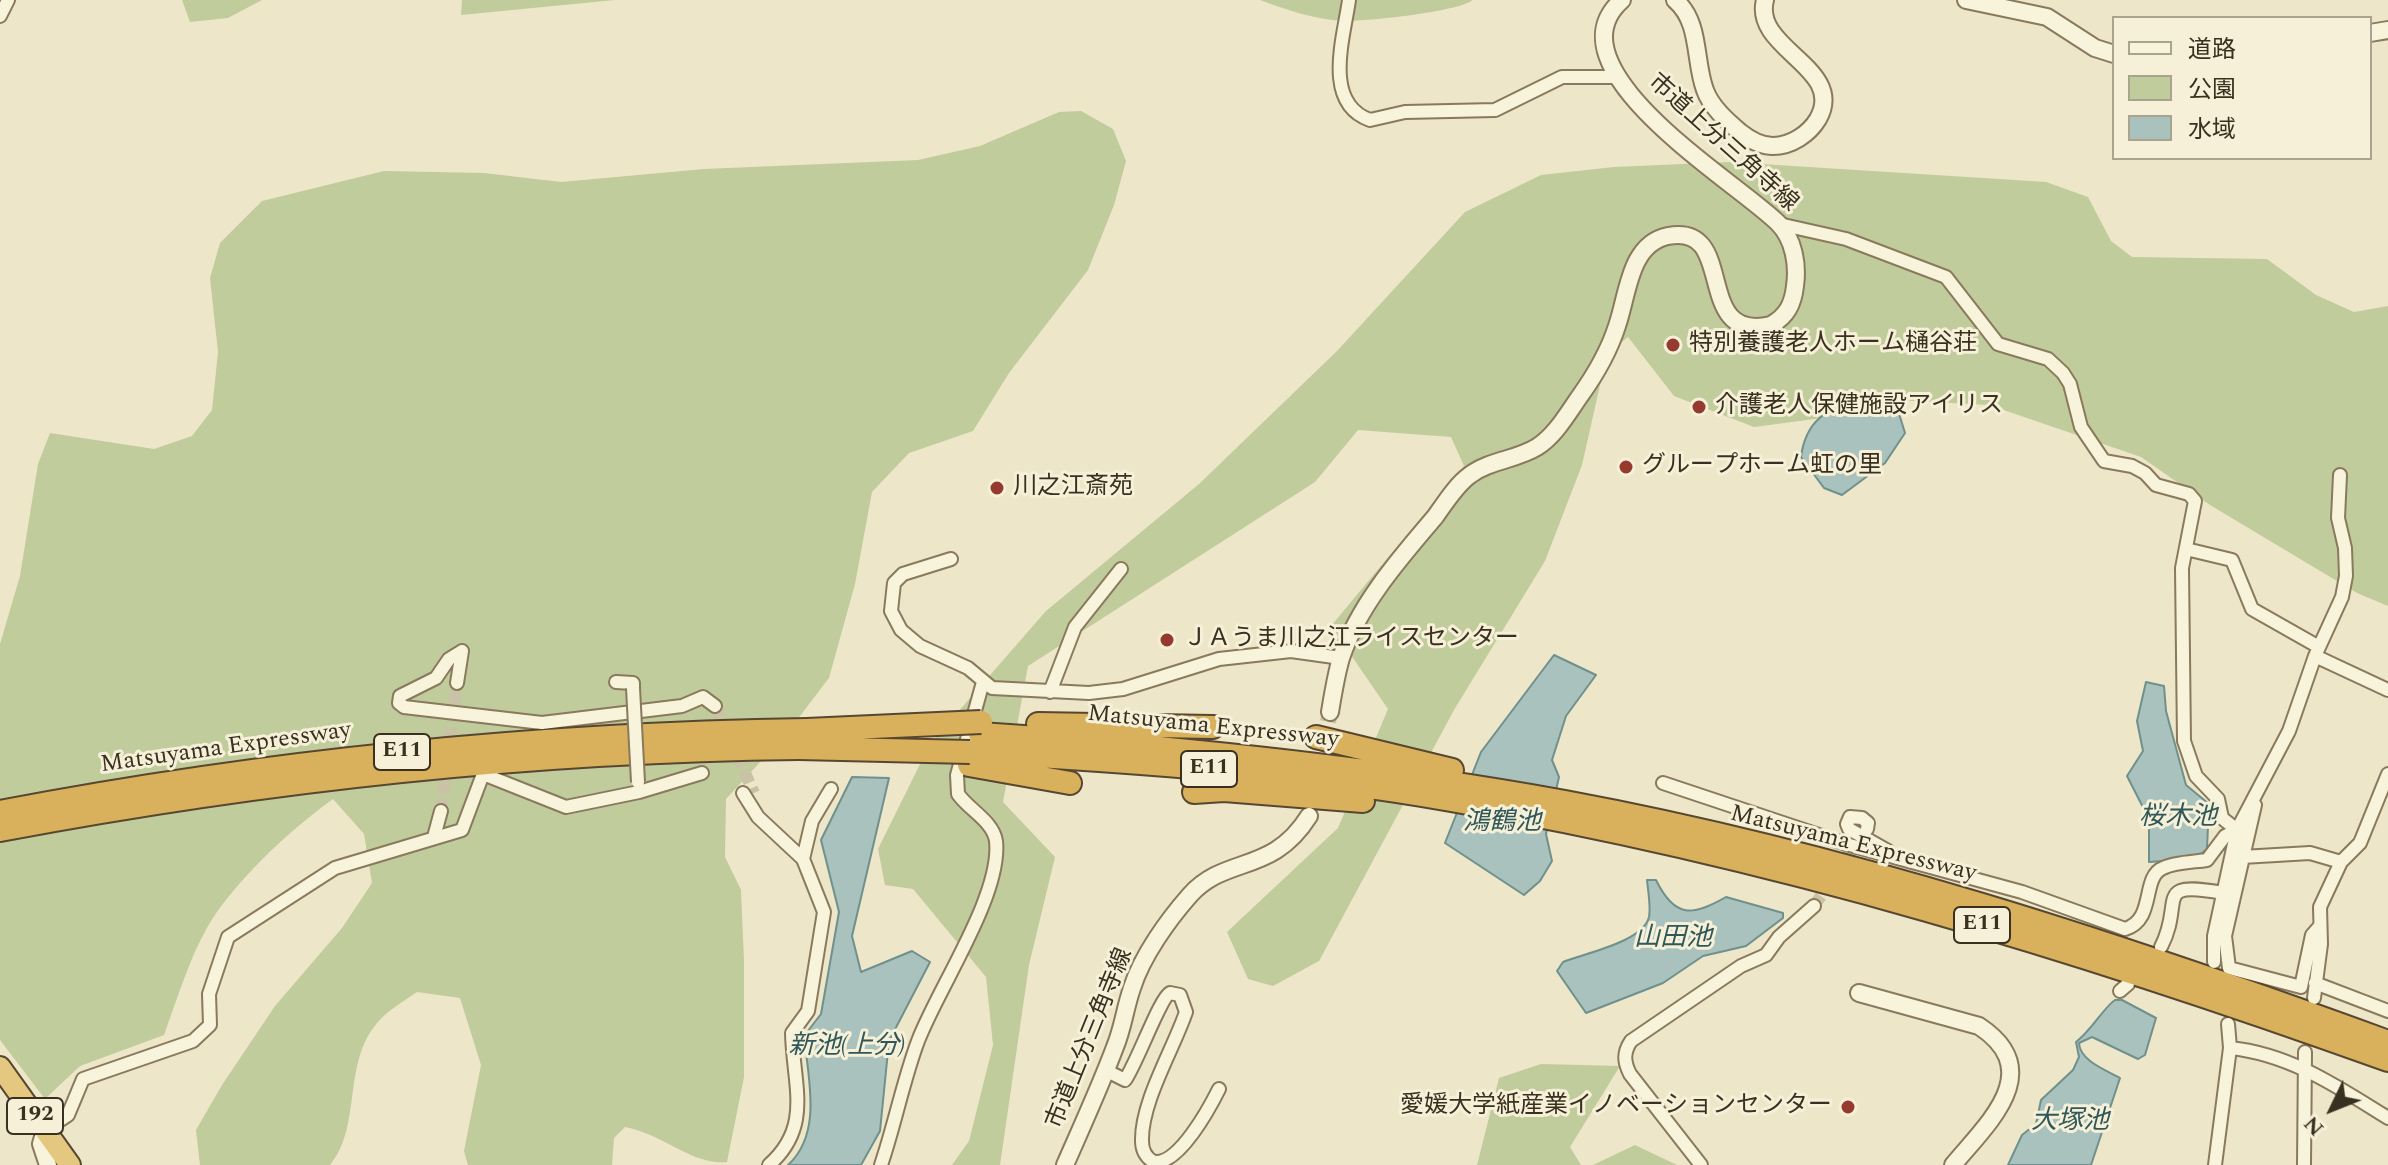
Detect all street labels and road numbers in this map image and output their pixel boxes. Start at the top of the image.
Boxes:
street label: 市道上分三角寺線 [1641,69,1803,219]
street label: Matsuyama Expressway [1086,700,1340,756]
street label: Matsuyama Expressway [99,717,353,781]
road number: E11 [374,734,430,770]
road number: E11 [1181,751,1237,787]
street label: Matsuyama Expressway [1727,800,1979,890]
road number: E11 [1954,907,2010,943]
street label: 市道上分三角寺線 [1042,945,1140,1133]
road number: 192 [7,1098,63,1134]

